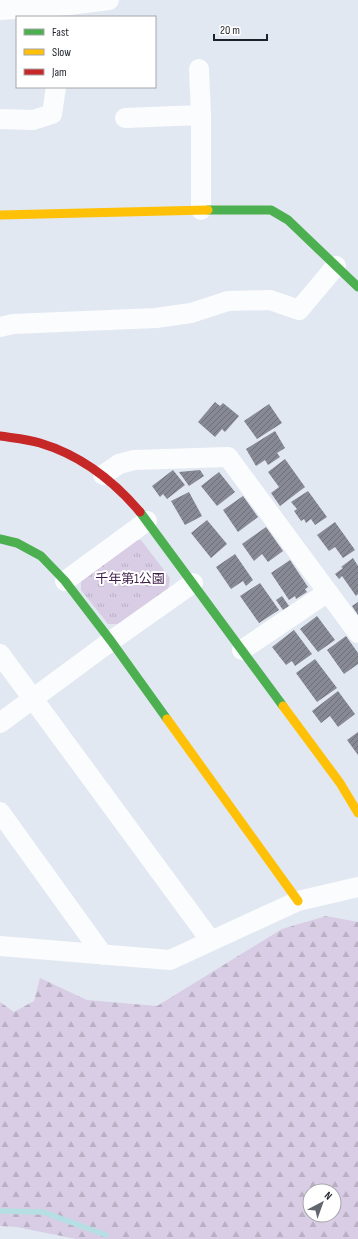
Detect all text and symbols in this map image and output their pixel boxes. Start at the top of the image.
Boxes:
legend [16,16,156,88]
scale bar [214,16,267,42]
text: 20 m [220,23,240,38]
text: Fast [52,25,69,40]
text: Slow [52,45,71,60]
text: Jam [51,65,67,80]
park label: 千年第1公園 [95,571,165,587]
north arrow [302,1183,342,1223]
text: N [322,1189,335,1203]

